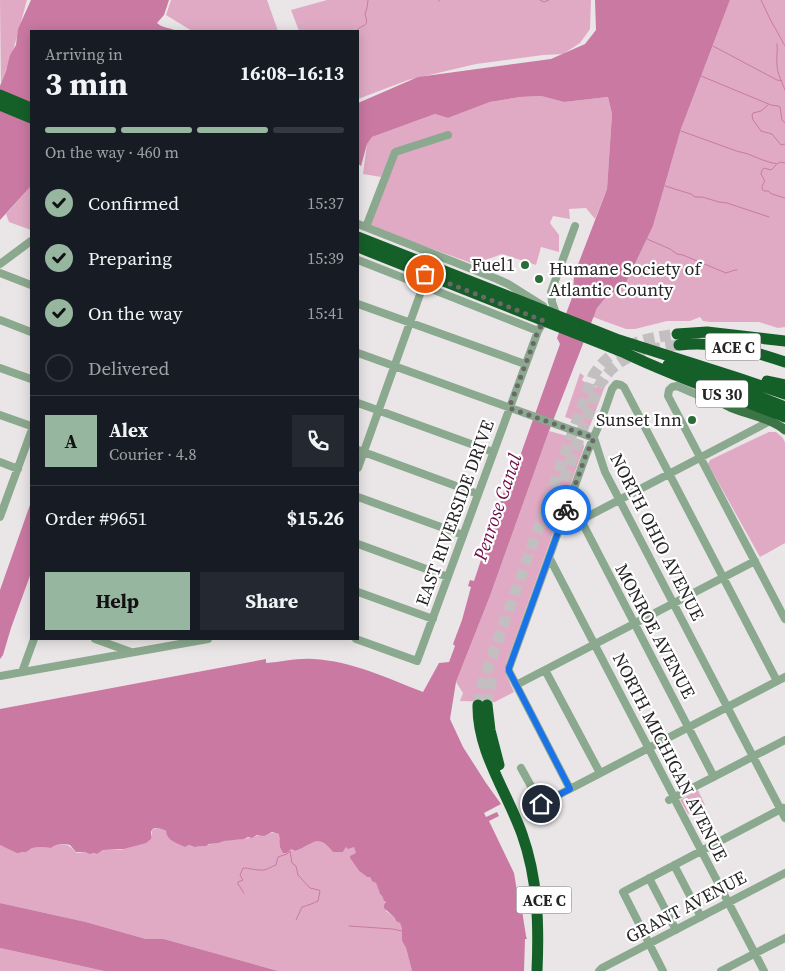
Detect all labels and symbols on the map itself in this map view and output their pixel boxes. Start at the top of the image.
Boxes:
place label: Fuel1 [471,252,515,277]
pin [404,253,446,295]
place label: Humane Society of Atlantic County [549,256,702,302]
marker: Fuel1 [519,259,531,271]
marker: Humane Society of Atlantic County [533,273,545,285]
road number: ACE C [706,334,760,361]
road number: US 30 [696,380,748,408]
place label: Sunset Inn [596,407,682,432]
marker: Sunset Inn [686,414,698,426]
street label: EAST RIVERSIDE DRIVE [409,416,500,609]
water label: Penrose Canal [466,449,528,565]
street label: NORTH OHIO AVENUE [604,449,711,625]
courier [541,485,591,535]
street label: MONROE AVENUE [609,559,702,703]
street label: NORTH MICHIGAN AVENUE [607,648,734,865]
pin [520,783,562,825]
street label: GRANT AVENUE [621,864,751,949]
road number: ACE C [516,886,572,914]

